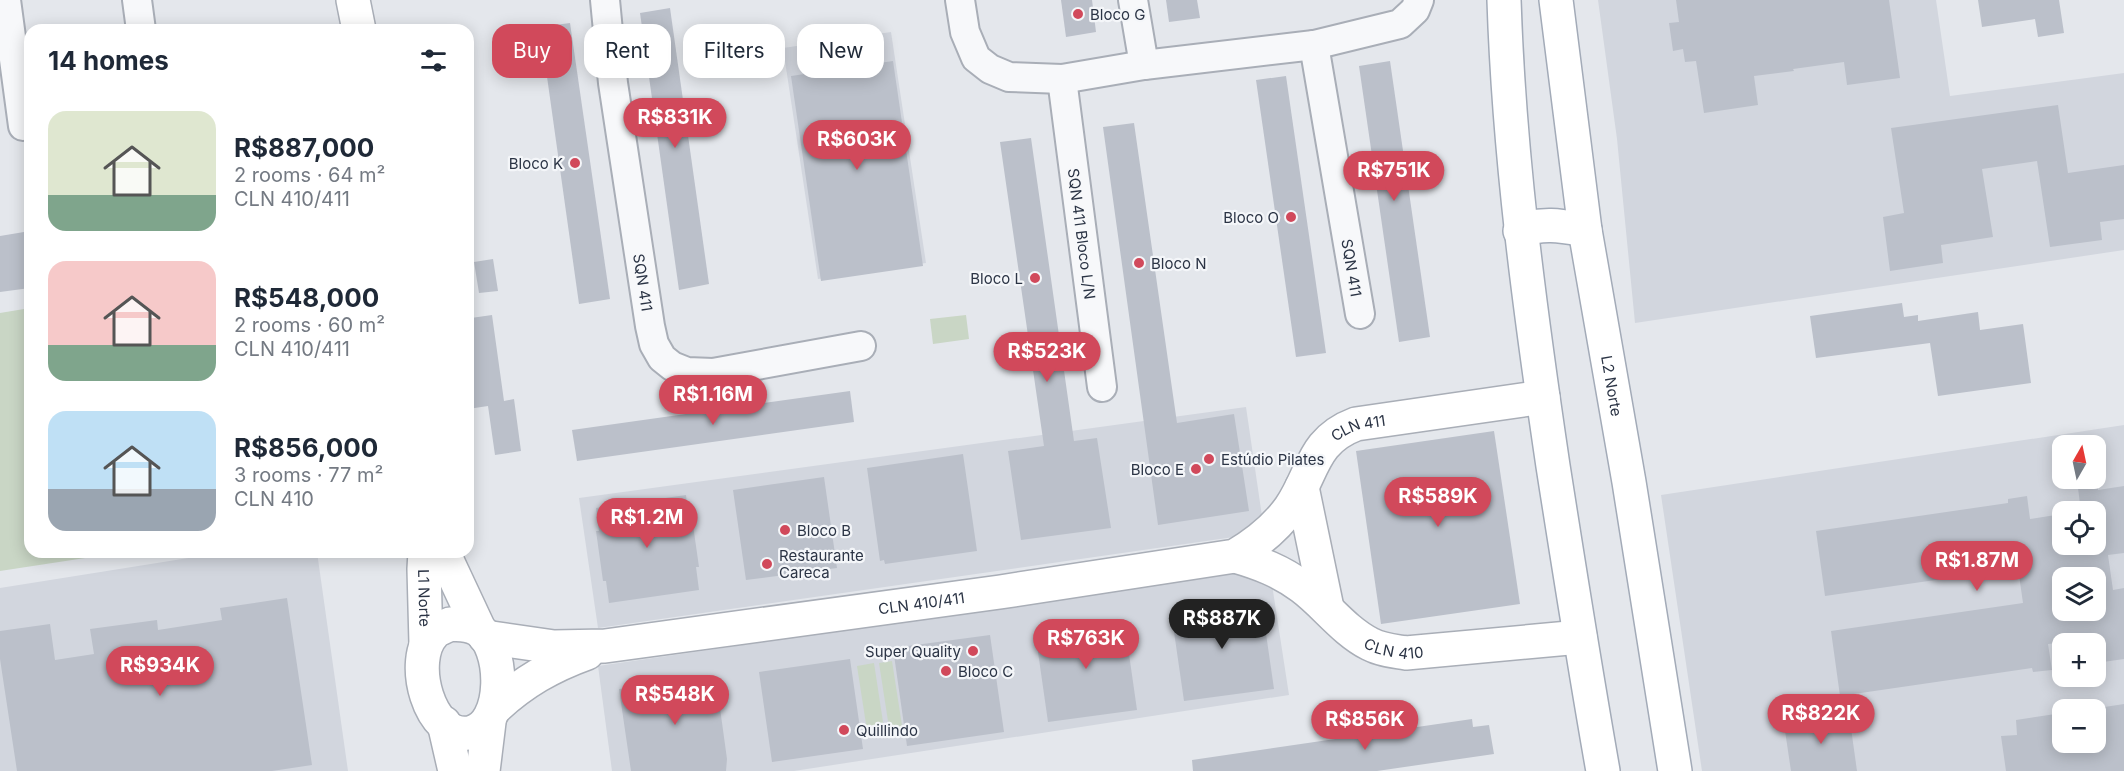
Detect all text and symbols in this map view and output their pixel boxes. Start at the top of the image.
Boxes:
place label: Bloco G [1090,5,1145,24]
marker: Bloco G [1071,7,1085,21]
chip: Buy [492,24,572,78]
chip: Rent [584,24,671,78]
chip: Filters [683,24,785,78]
chip: New [797,24,884,78]
icon: filters [417,44,450,77]
text: 14 homes [48,45,169,76]
pin: R$831K [626,98,724,149]
text: R$831K [637,105,713,129]
pin: R$603K [808,120,906,171]
text: R$603K [817,127,897,151]
text: R$887,000 [234,132,374,163]
icon: home [96,135,168,207]
pin: R$751K [1345,151,1443,202]
place label: Bloco K [509,154,563,173]
marker: Bloco K [568,156,582,170]
text: R$751K [1357,158,1431,182]
text: 2 rooms · 64 m² [234,163,385,187]
street label: SQN 411 Bloco L/N [1064,167,1100,300]
text: CLN 410/411 [234,187,350,211]
place label: Bloco O [1223,208,1279,227]
marker: Bloco O [1284,210,1298,224]
street label: SQN 411 [1338,237,1366,298]
street label: SQN 411 [630,252,657,313]
place label: Bloco N [1151,254,1207,273]
marker: Bloco N [1132,256,1146,270]
place label: Bloco L [970,269,1023,288]
marker: Bloco L [1028,271,1042,285]
text: R$548,000 [234,282,379,313]
icon: home [96,285,168,357]
text: 2 rooms · 60 m² [234,313,385,337]
pin: R$523K [998,332,1096,383]
text: CLN 410/411 [234,337,350,361]
text: R$523K [1008,339,1086,363]
street label: L2 Norte [1598,354,1627,418]
pin: R$1.16M [658,375,768,426]
text: R$1.16M [673,382,753,406]
street label: CLN 411 [1327,410,1387,445]
text: R$856,000 [234,432,378,463]
icon: home [96,435,168,507]
north arrow [2052,435,2106,489]
map controls [2052,435,2106,753]
place label: Estúdio Pilates [1221,450,1325,469]
marker: Estúdio Pilates [1202,452,1216,466]
place label: Bloco E [1131,460,1184,479]
marker: Bloco E [1189,462,1203,476]
text: 3 rooms · 77 m² [234,463,383,487]
pin: R$589K [1389,477,1487,528]
text: R$589K [1398,484,1478,508]
text: CLN 410 [234,487,314,511]
pin: R$1.2M [598,498,696,549]
button: locate [2052,501,2106,555]
text: R$1.2M [611,505,683,529]
place label: Bloco B [797,521,851,540]
marker: Bloco B [778,523,792,537]
pin: R$1.87M [1922,541,2032,592]
place label: Restaurante Careca [779,546,864,582]
text: R$1.87M [1935,548,2019,572]
marker: Restaurante Careca [760,557,774,571]
button: layers [2052,567,2106,621]
street label: L1 Norte [415,569,435,627]
street label: CLN 410/411 [877,587,966,618]
pin: R$887K [1173,599,1271,650]
text: R$887K [1183,606,1261,630]
pin: R$763K [1037,619,1135,670]
text: R$763K [1047,626,1125,650]
street label: CLN 410 [1361,633,1424,663]
button: + [2052,633,2106,687]
place label: Super Quality [865,642,962,661]
marker: Super Quality [966,644,980,658]
pin: R$934K [111,646,209,697]
text: R$934K [120,653,200,677]
place label: Bloco C [958,662,1013,681]
marker: Bloco C [939,664,953,678]
pin: R$548K [626,675,724,726]
text: R$548K [635,682,715,706]
pin: R$822K [1772,694,1870,745]
button: − [2052,699,2106,753]
pin: R$856K [1316,700,1414,751]
text: R$822K [1782,701,1860,725]
text: R$856K [1325,707,1405,731]
place label: Quillindo [856,721,918,740]
marker: Quillindo [837,723,851,737]

